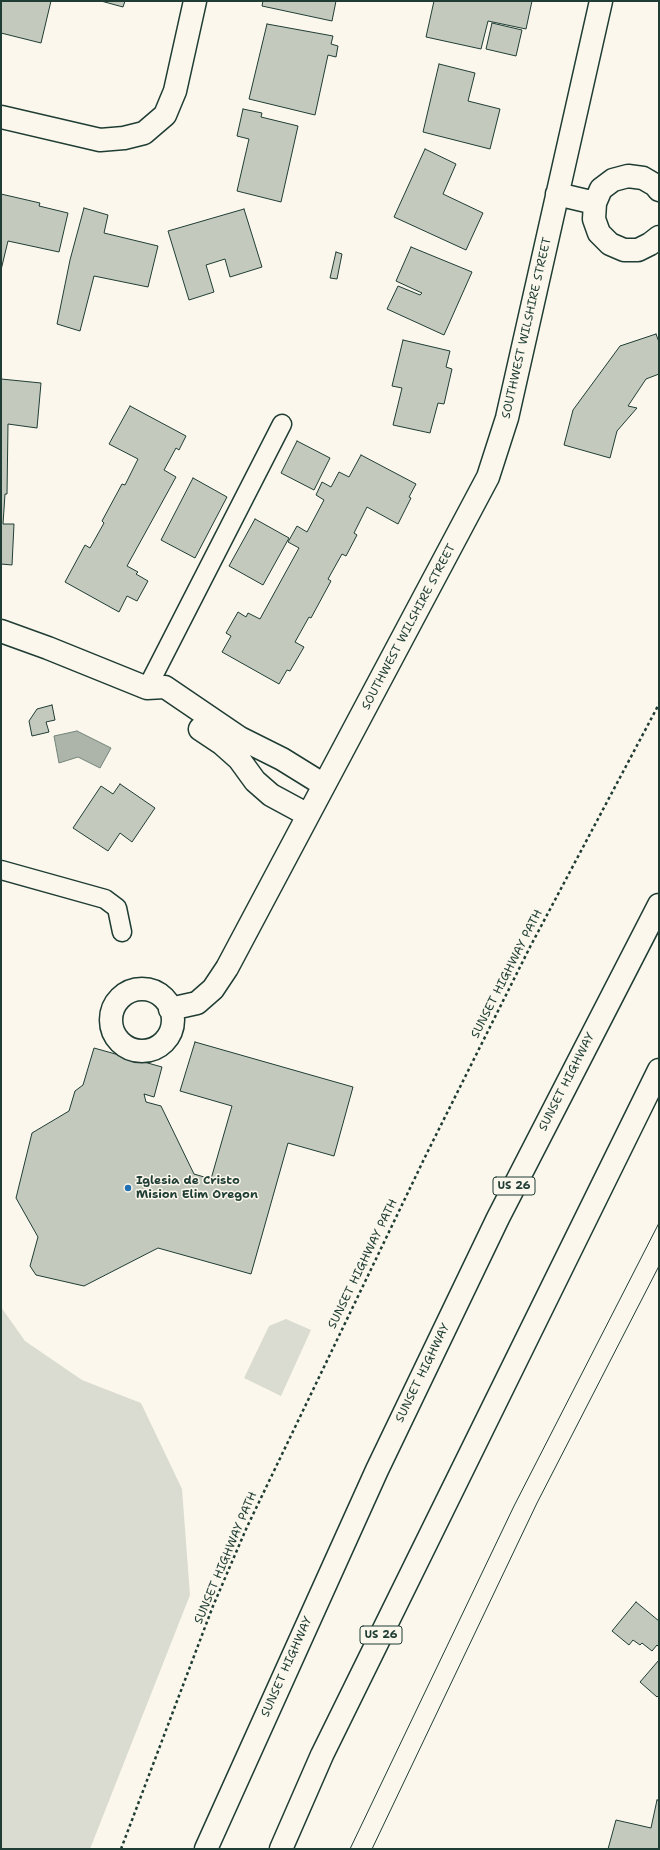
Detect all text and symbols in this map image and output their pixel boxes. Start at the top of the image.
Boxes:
street label: SOUTHWEST WILSHIRE STREET [499,236,555,420]
street label: SOUTHWEST WILSHIRE STREET [359,542,459,712]
street label: SUNSET HIGHWAY PATH [468,907,546,1041]
street label: SUNSET HIGHWAY [536,1030,598,1134]
place label: Iglesia de Cristo Mision Elim Oregon [136,1174,258,1202]
road number: US 26 [493,1177,535,1195]
marker: Iglesia de Cristo Mision Elim Oregon [123,1183,133,1193]
street label: SUNSET HIGHWAY PATH [325,1197,401,1331]
street label: SUNSET HIGHWAY [393,1321,453,1425]
street label: SUNSET HIGHWAY PATH [192,1490,260,1626]
street label: SUNSET HIGHWAY [258,1615,316,1719]
road number: US 26 [360,1626,402,1644]

